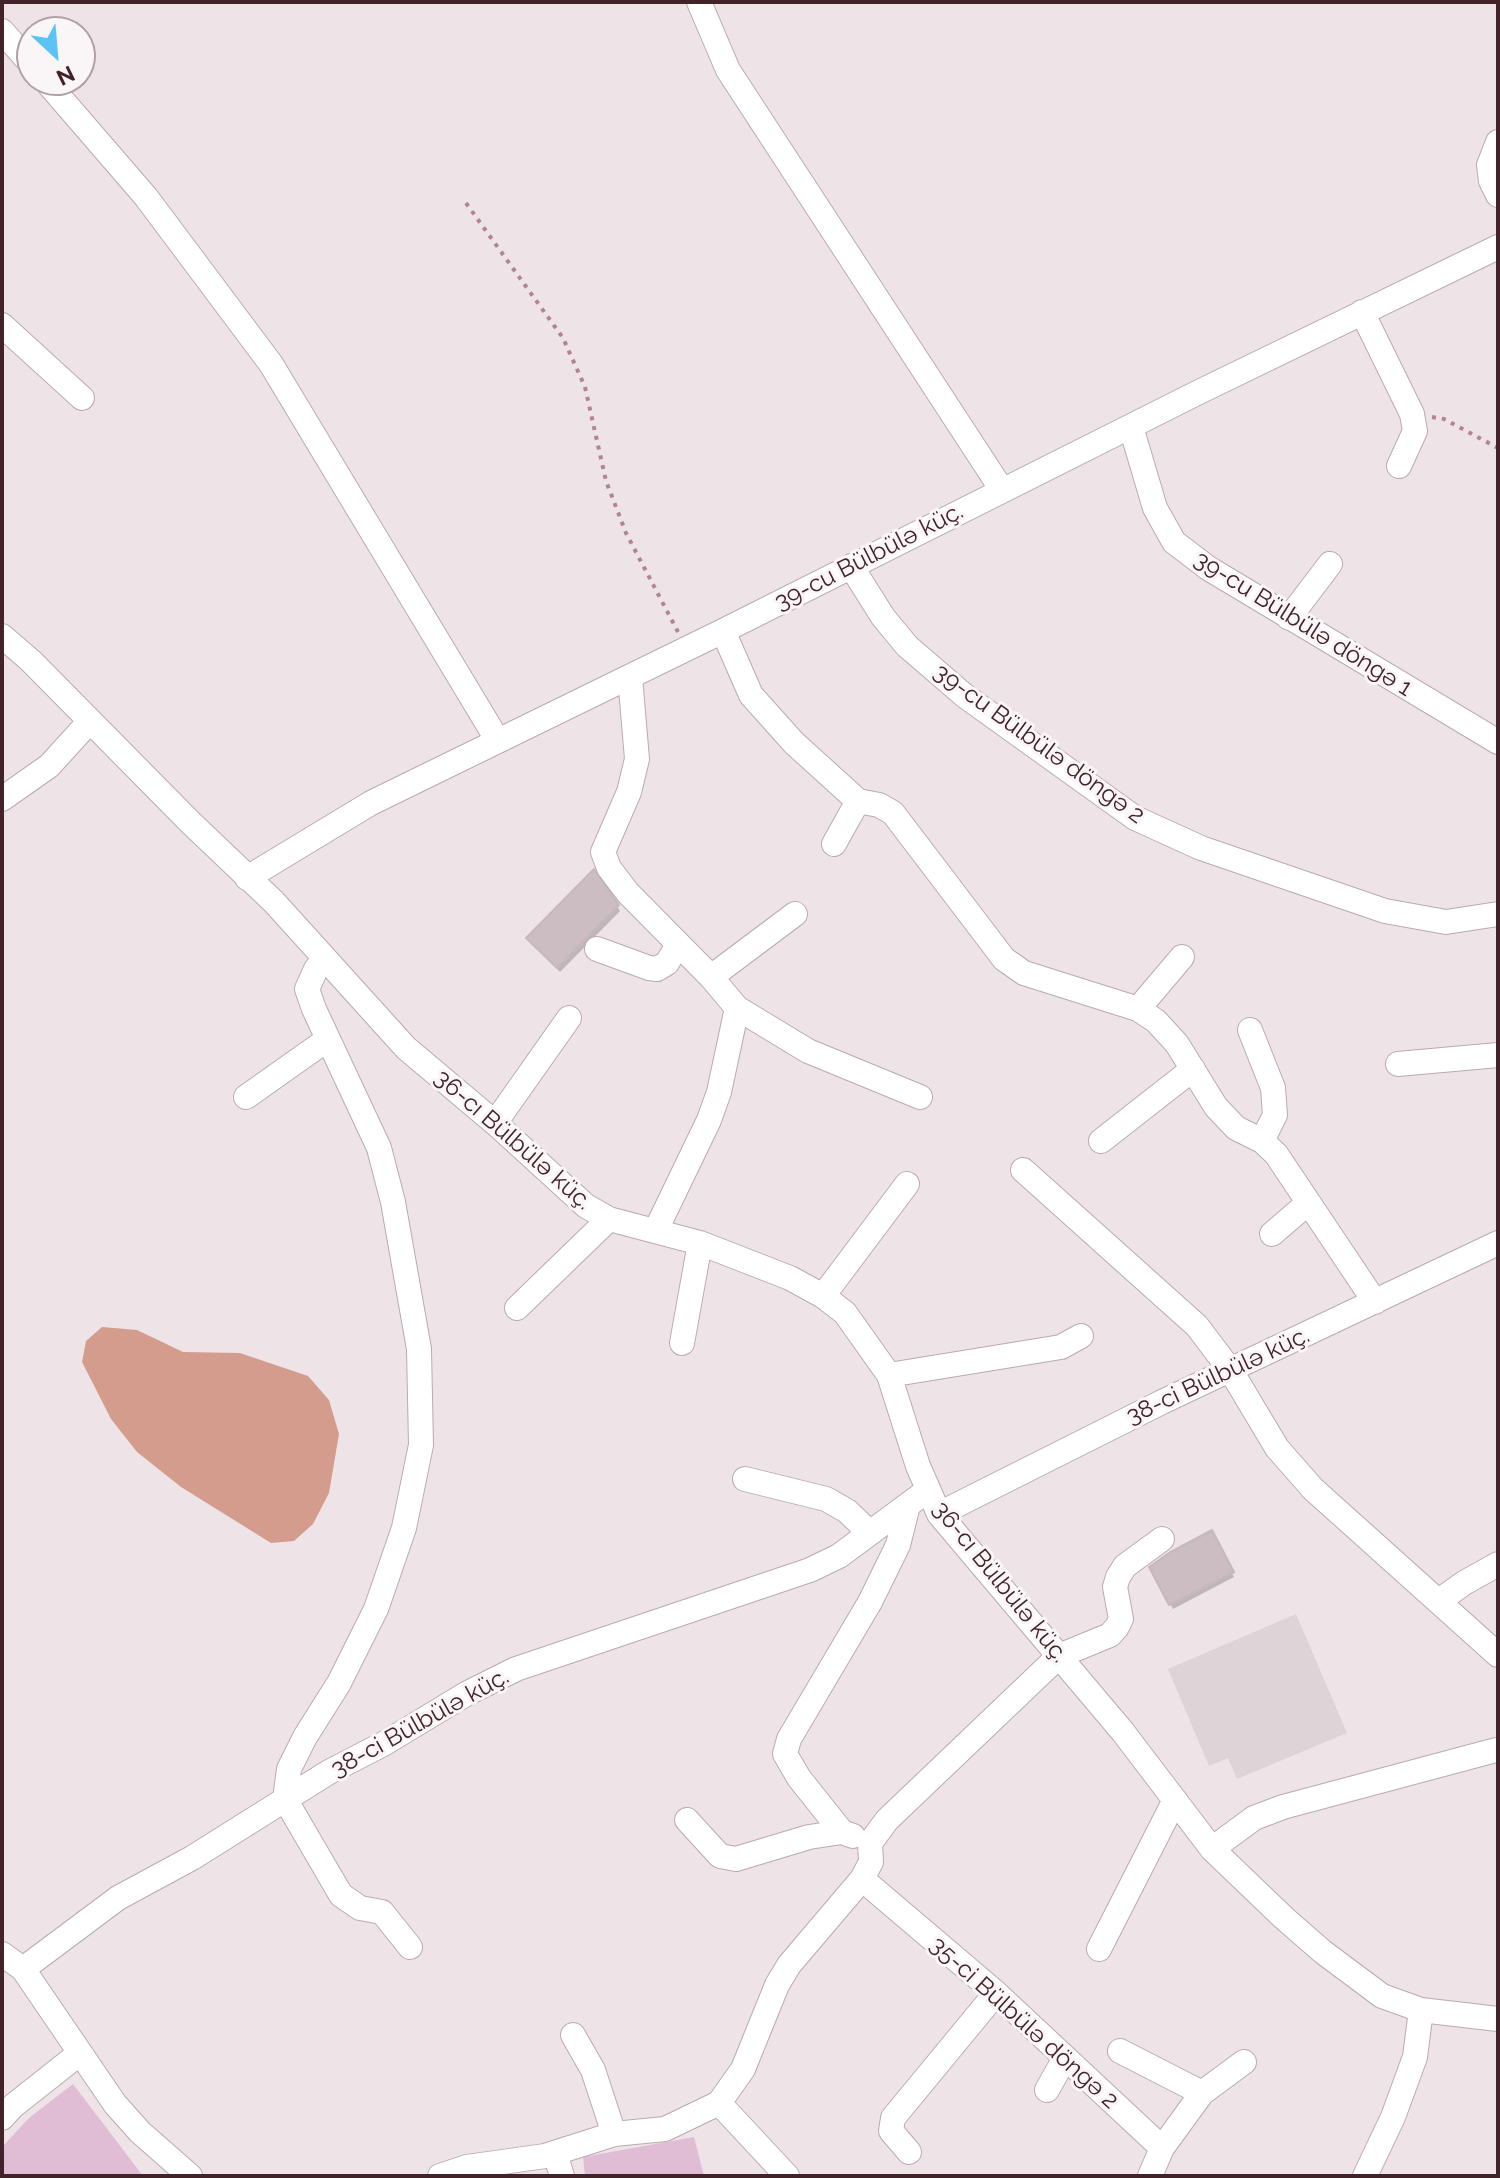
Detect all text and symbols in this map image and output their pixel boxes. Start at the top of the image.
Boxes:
north arrow [16,16,96,96]
text: N [52,60,79,91]
street label: 39-cu Bülbülə küç. [770,497,968,617]
street label: 39-cu Bülbülə döngə 1 [1189,545,1417,703]
street label: 39-cu Bülbülə döngə 2 [928,658,1150,830]
street label: 36-cı Bülbülə küç. [428,1064,598,1216]
street label: 38-ci Bülbülə küç. [1122,1321,1314,1431]
street label: 36-cı Bülbülə küç. [926,1496,1074,1668]
street label: 38-ci Bülbülə küç. [326,1662,514,1784]
street label: 35-ci Bülbülə döngə 2 [924,1931,1124,2115]

